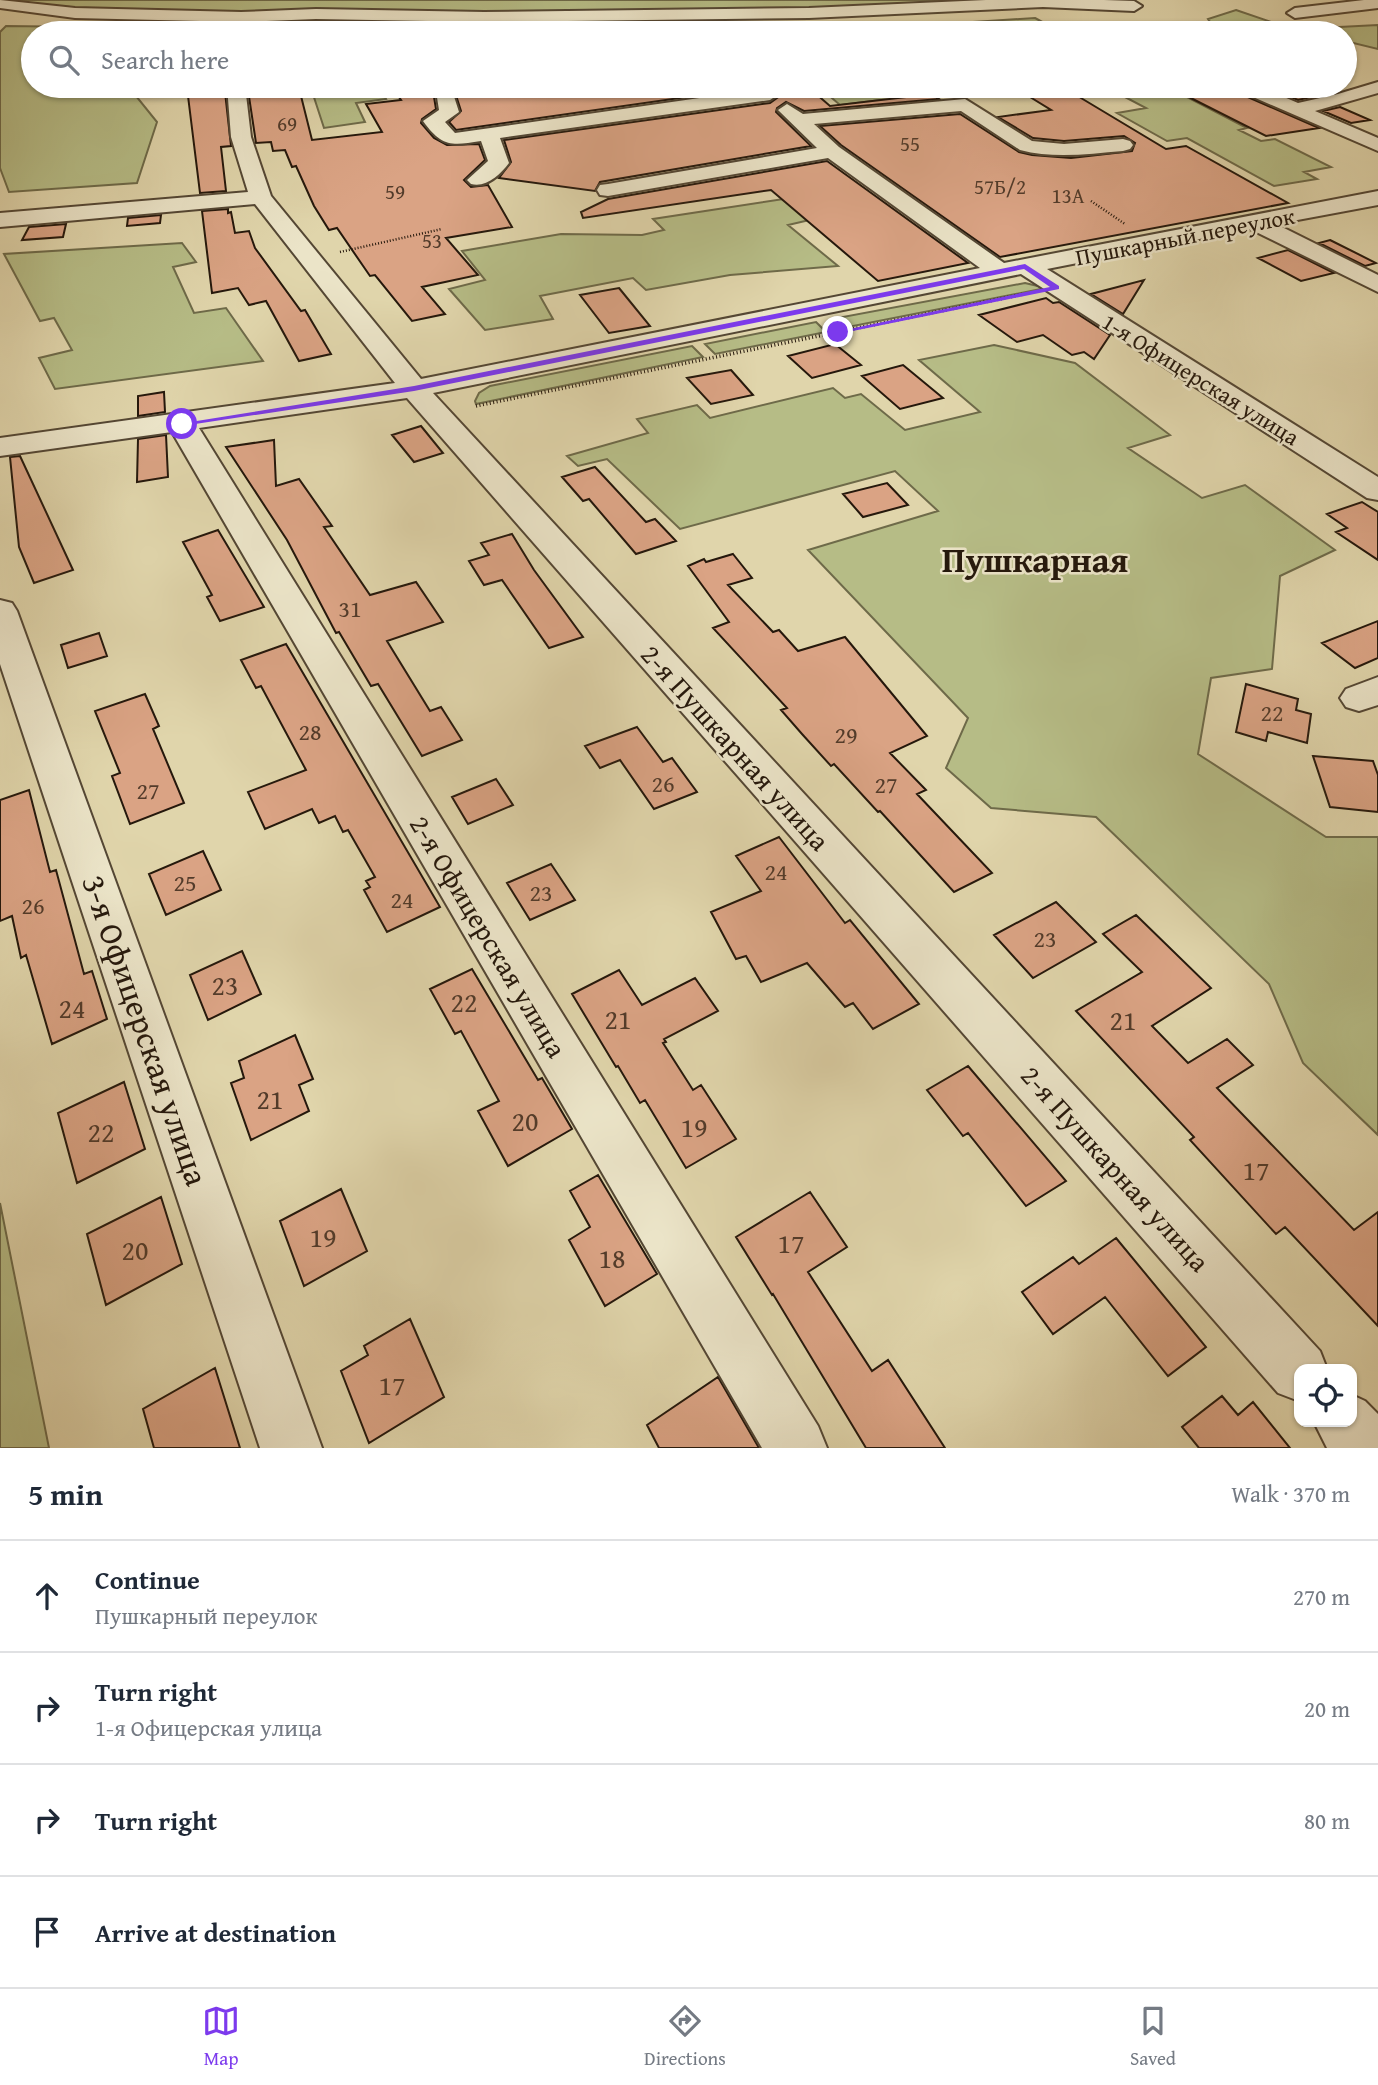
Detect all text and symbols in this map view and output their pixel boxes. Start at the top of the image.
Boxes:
search box [21,21,1357,98]
text: Search here [101,40,229,79]
icon: search [45,41,83,79]
house number: 69 [277,108,297,139]
house number: 55 [900,128,920,159]
house number: 57Б/2 [974,171,1026,202]
house number: 59 [385,176,405,207]
house number: 13А [1052,180,1085,211]
street label: Пушкарный переулок [1073,199,1297,273]
house number: 53 [422,225,442,256]
street label: 1-я Офицерская улица [1096,305,1306,453]
route end [822,316,853,347]
route start [166,408,197,439]
district label: Пушкарная [942,534,1129,585]
house number: 31 [338,591,362,626]
street label: 2-я Пушкарная улица [632,635,841,860]
house number: 22 [1260,695,1284,730]
house number: 28 [298,714,322,749]
house number: 29 [834,717,858,752]
house number: 26 [651,766,675,801]
house number: 27 [874,767,898,802]
house number: 27 [136,773,160,808]
street label: 2-я Офицерская улица [400,807,578,1066]
house number: 24 [764,854,788,889]
house number: 25 [173,865,197,900]
street label: 3-я Офицерская улица [70,868,222,1192]
house number: 23 [529,875,553,910]
house number: 24 [390,882,414,917]
house number: 26 [21,888,45,923]
house number: 23 [1033,921,1057,956]
house number: 23 [212,964,238,1005]
house number: 22 [451,981,477,1022]
house number: 24 [59,987,85,1028]
house number: 21 [605,998,631,1039]
house number: 21 [1110,999,1136,1040]
street label: 2-я Пушкарная улица [1012,1056,1221,1281]
house number: 21 [257,1078,283,1119]
house number: 20 [512,1100,538,1141]
house number: 19 [681,1106,707,1147]
house number: 22 [88,1111,114,1152]
house number: 17 [1243,1149,1269,1190]
house number: 19 [310,1216,336,1257]
house number: 17 [778,1222,804,1263]
house number: 20 [122,1229,148,1270]
house number: 18 [599,1237,625,1278]
house number: 17 [379,1364,405,1405]
map controls [1294,1364,1357,1427]
button: locate [1294,1364,1357,1427]
text: 5 min [28,1472,103,1516]
text: Walk · 370 m [1231,1477,1350,1510]
text: Continue [95,1560,200,1599]
icon: ahead [28,1577,66,1615]
text: 270 m [1293,1580,1350,1613]
text: Пушкарный переулок [95,1599,318,1632]
text: Turn right [95,1672,217,1711]
icon: right [28,1689,66,1727]
text: 20 m [1304,1692,1350,1725]
text: 1-я Офицерская улица [95,1711,322,1744]
icon: right [28,1801,66,1839]
text: Turn right [95,1801,217,1840]
text: 80 m [1304,1804,1350,1837]
icon: arrive [28,1913,66,1951]
text: Arrive at destination [95,1913,336,1952]
tab: Map [202,2002,240,2072]
tab: Directions [644,2002,726,2072]
tab: Saved [1130,2002,1176,2072]

